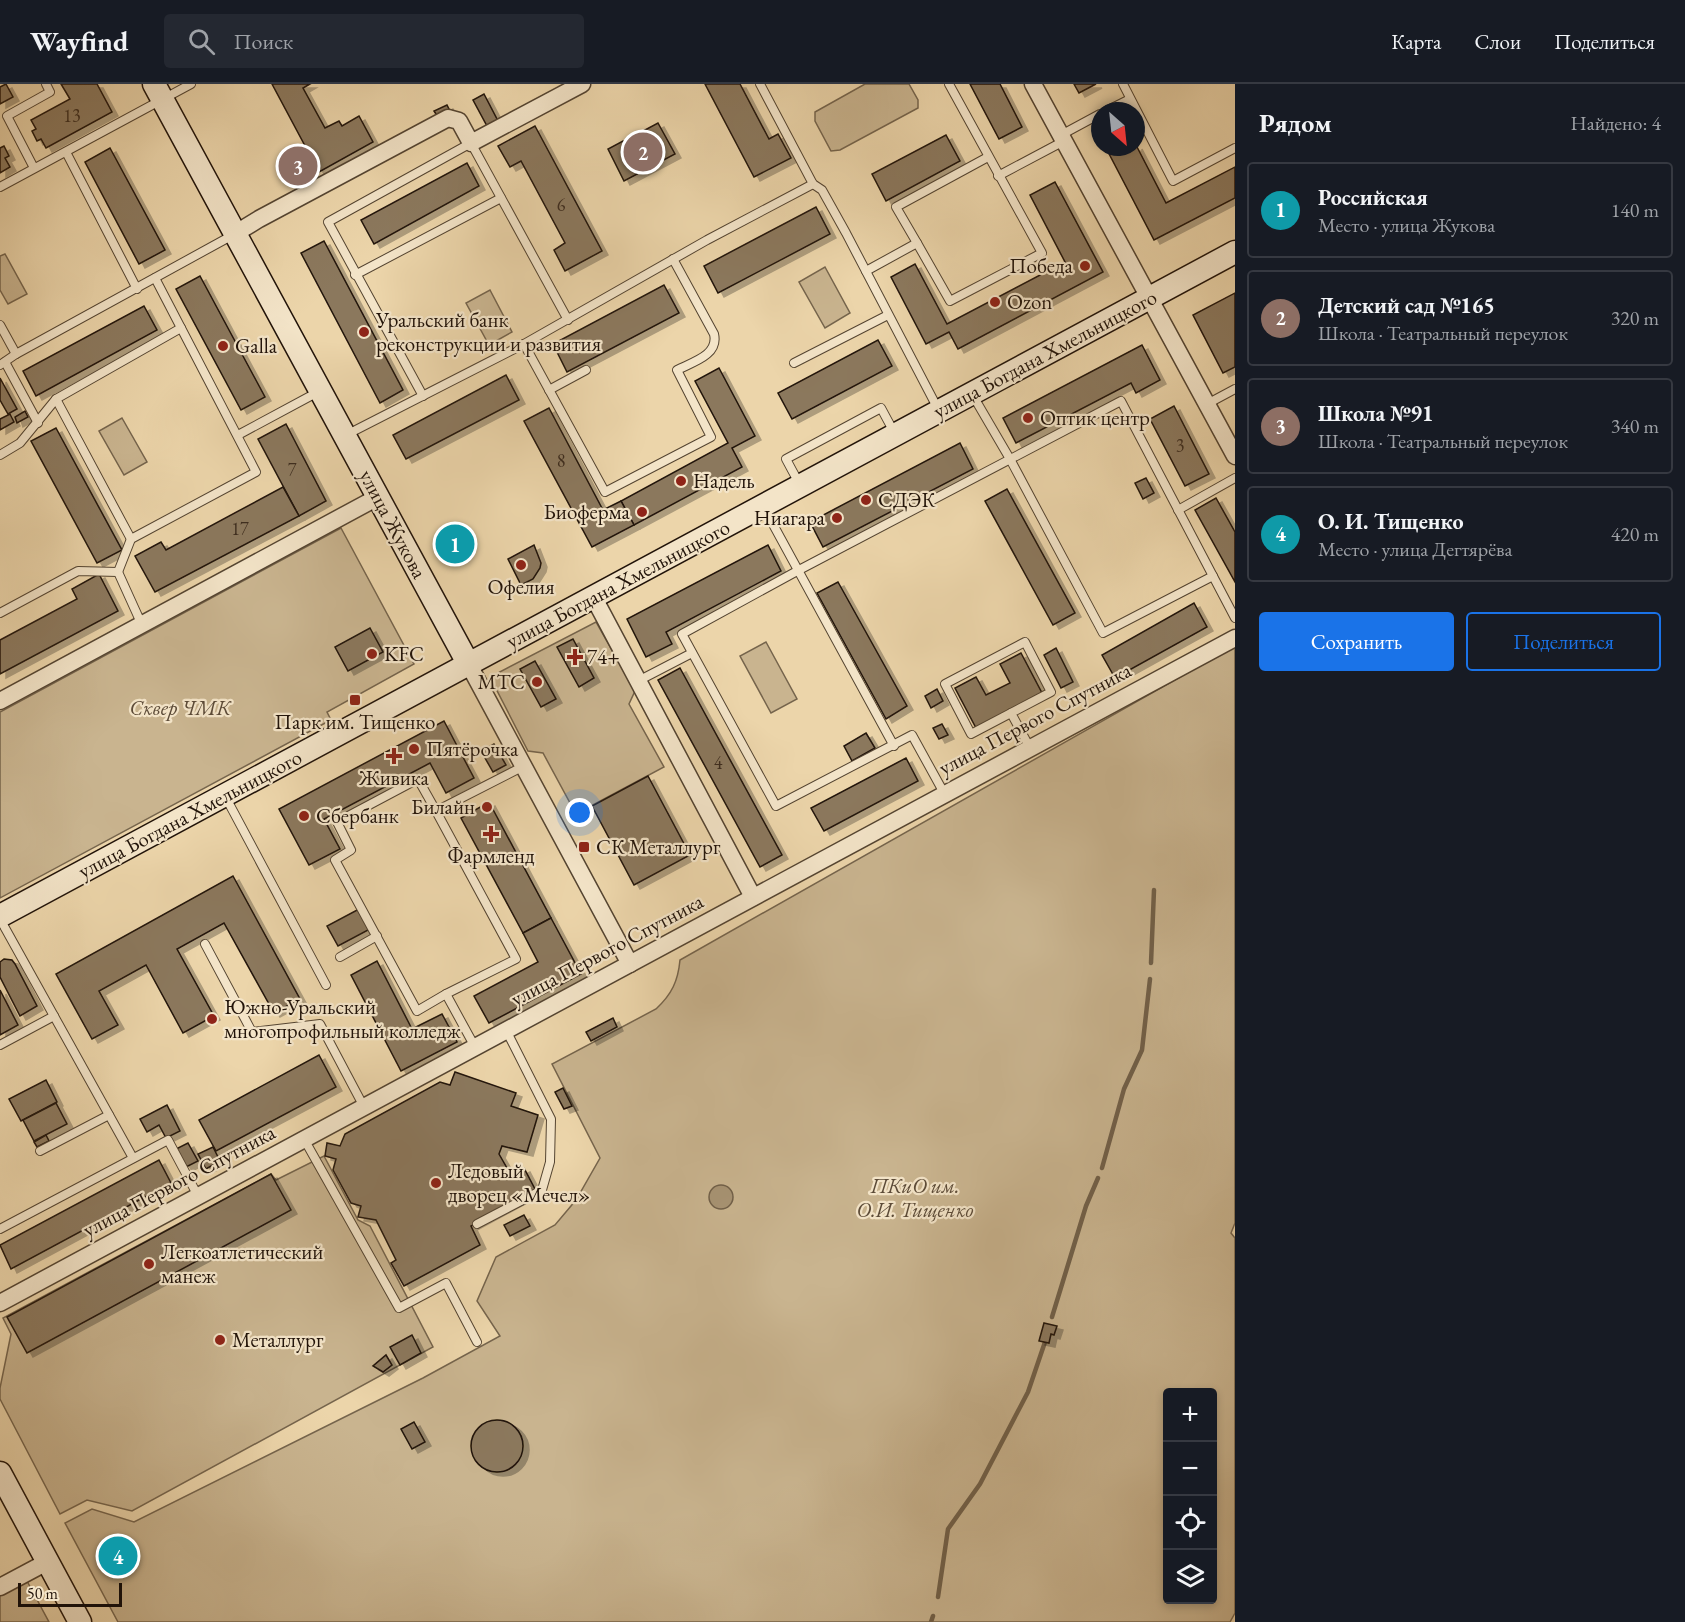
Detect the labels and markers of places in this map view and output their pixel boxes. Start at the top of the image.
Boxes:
pin: 2 [624,130,662,174]
pin: 3 [278,144,318,188]
place label: Победа [1009,252,1074,279]
marker: Победа [1078,259,1092,273]
place label: Ozon [1007,288,1052,315]
marker: Ozon [988,295,1002,309]
place label: Уральский банк реконструкции и развития [375,306,601,357]
marker: Уральский банк реконструкции и развития [357,325,371,339]
place label: Galla [235,332,278,359]
marker: Galla [216,339,230,353]
place label: Оптик центр [1040,404,1150,431]
marker: Оптик центр [1021,411,1035,425]
place label: Надель [693,467,755,494]
marker: Надель [674,474,688,488]
place label: СДЭК [878,486,935,513]
marker: СДЭК [859,493,873,507]
place label: Биоферма [544,498,631,525]
place label: Ниагара [754,504,826,531]
marker: Биоферма [635,505,649,519]
marker: Ниагара [830,511,844,525]
pin: 1 [436,522,474,566]
marker: Офелия [514,558,528,572]
place label: Офелия [487,573,555,600]
place label: KFC [384,640,424,667]
place label: 74+ [587,643,620,670]
marker: KFC [365,647,379,661]
marker: 74+ [568,650,582,664]
place label: МТС [478,668,525,695]
marker: МТС [530,675,544,689]
marker: Парк им. Тищенко [348,693,362,707]
place label: Парк им. Тищенко [275,708,435,735]
place label: Пятёрочка [426,735,519,762]
marker: Пятёрочка [407,742,421,756]
marker: Живика [387,749,401,763]
place label: Живика [358,764,430,791]
place label: Билайн [411,793,475,820]
marker: Билайн [480,800,494,814]
place label: Сбербанк [316,802,399,829]
marker: Сбербанк [297,809,311,823]
marker: Фармленд [484,827,498,841]
place label: СК Металлург [596,833,721,860]
marker: СК Металлург [577,840,591,854]
place label: Фармленд [447,842,535,869]
place label: Южно-Уральский многопрофильный колледж [224,993,461,1044]
marker: Южно-Уральский многопрофильный колледж [205,1012,219,1026]
place label: Ледовый дворец «Мечел» [448,1157,590,1208]
marker: Ледовый дворец «Мечел» [429,1176,443,1190]
place label: Легкоатлетический манеж [161,1238,323,1289]
marker: Легкоатлетический манеж [142,1257,156,1271]
place label: Металлург [232,1326,324,1353]
marker: Металлург [213,1333,227,1347]
pin: 4 [98,1534,138,1578]

